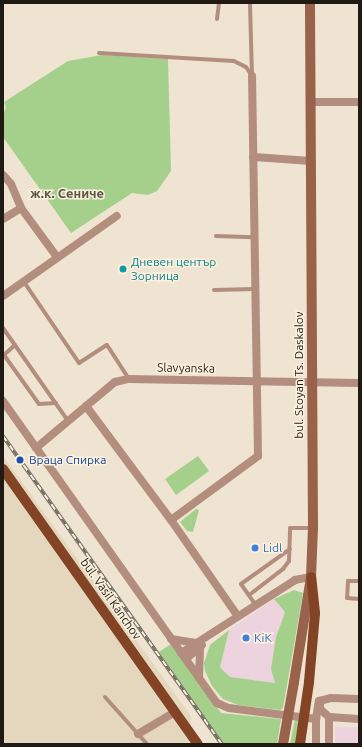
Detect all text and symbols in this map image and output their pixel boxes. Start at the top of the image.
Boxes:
district label: ж.к. Сениче [30,185,104,201]
place label: Дневен център Зорница [131,255,216,283]
marker: Дневен център Зорница [118,264,128,274]
street label: bul. Stoyan Ts. Daskalov [292,311,306,439]
street label: Slavyanska [157,360,215,376]
place label: Враца Спирка [29,453,106,467]
marker: Враца Спирка [14,454,26,466]
place label: Lidl [263,541,282,555]
marker: Lidl [250,543,260,553]
street label: bul. Vasil Kanchov [78,556,144,642]
place label: KiK [254,631,272,645]
marker: KiK [241,633,251,643]

